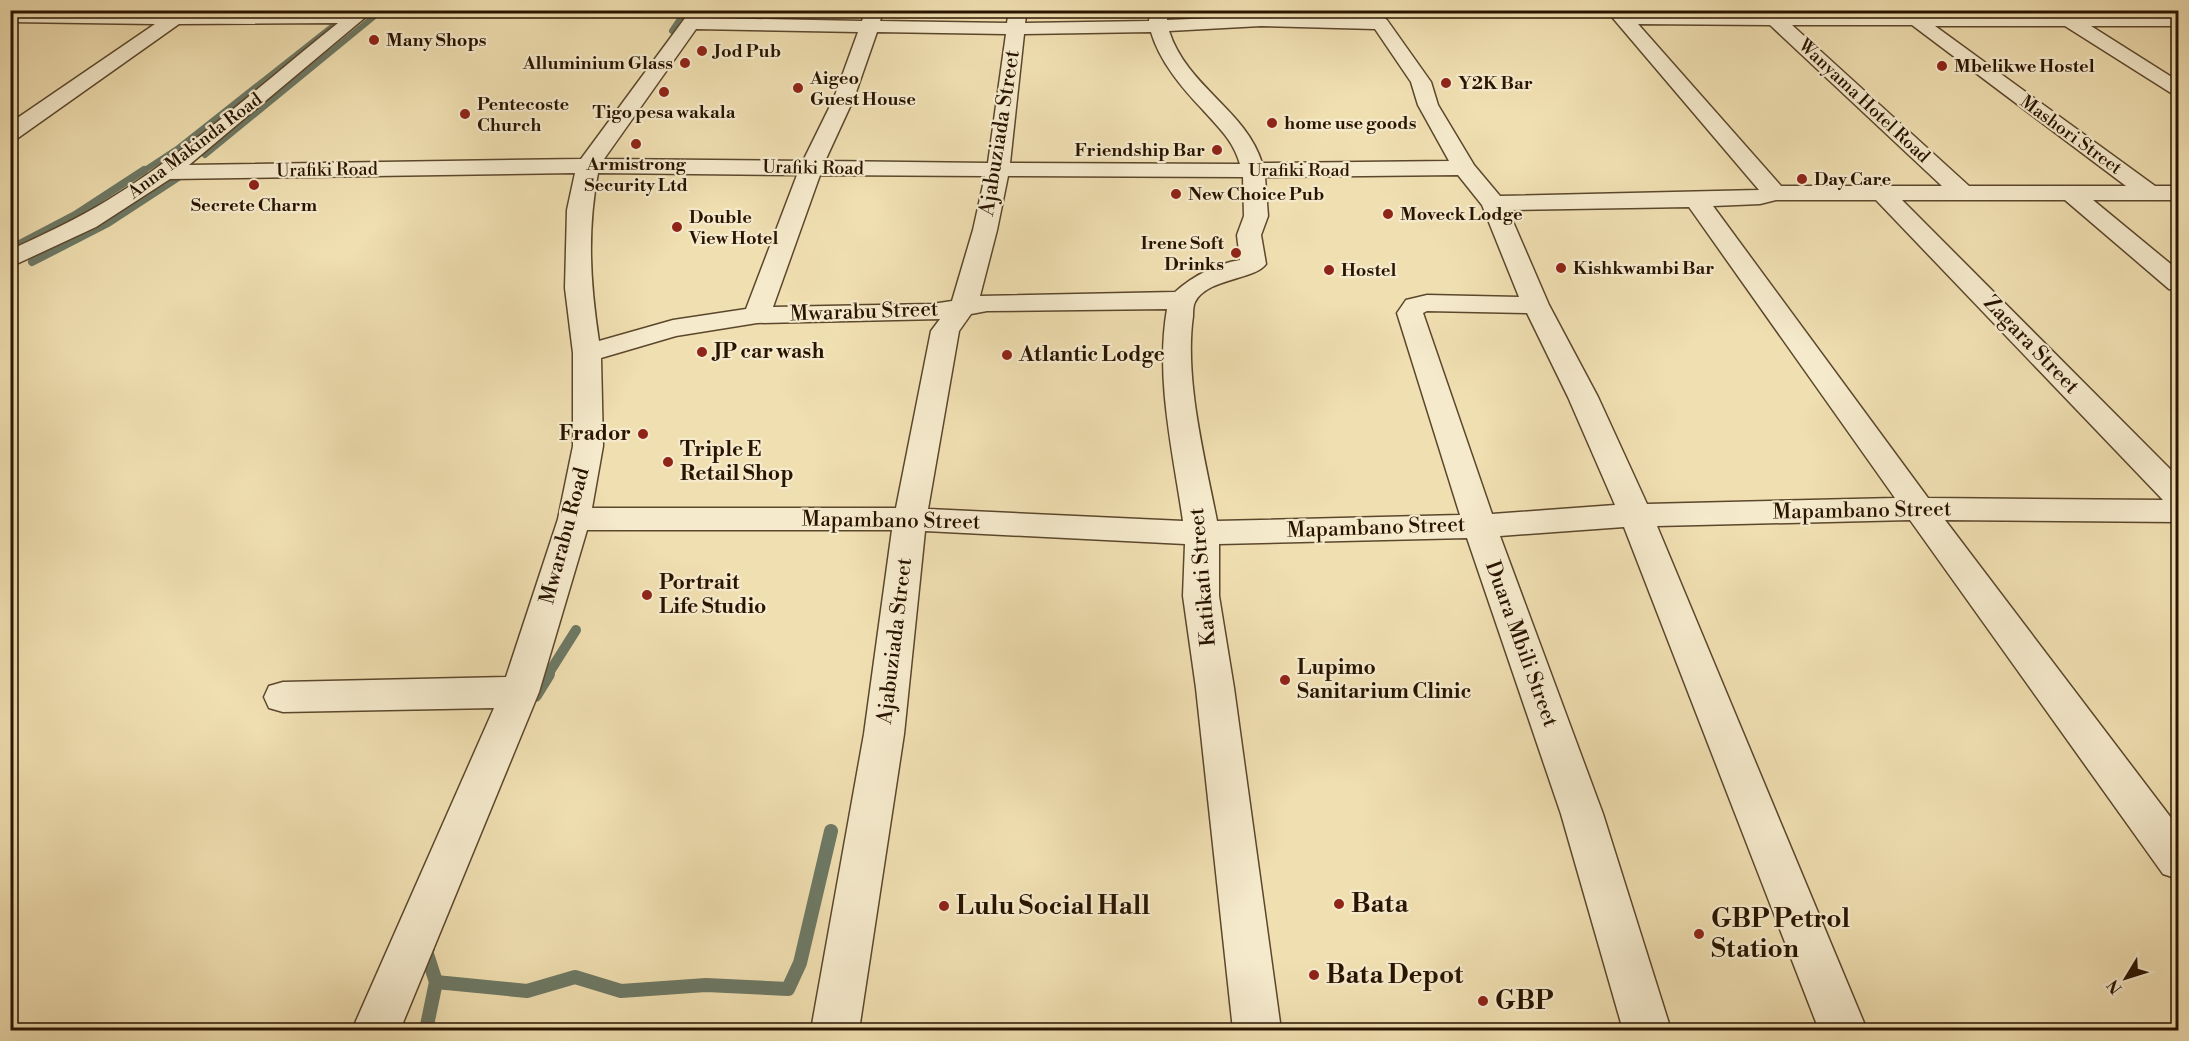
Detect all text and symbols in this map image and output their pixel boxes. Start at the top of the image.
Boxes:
place label: Many Shops [386,29,487,52]
marker: Many Shops [367,33,381,47]
street label: Wanyama Hotel Road [1793,33,1935,168]
place label: Jod Pub [711,40,781,63]
marker: Jod Pub [695,44,709,58]
street label: Ajabuziada Street [974,48,1026,219]
place label: Alluminium Glass [522,52,673,75]
place label: Mbelikwe Hostel [1954,55,2095,78]
marker: Alluminium Glass [678,56,692,70]
marker: Mbelikwe Hostel [1935,59,1949,73]
place label: Aigeo Guest House [809,67,916,111]
place label: Y2K Bar [1458,72,1533,95]
marker: Y2K Bar [1439,76,1453,90]
marker: Aigeo Guest House [791,81,805,95]
marker: Tigo pesa wakala [657,85,671,99]
street label: Anna Makinda Road [122,87,267,205]
street label: Mashori Street [2016,90,2127,180]
place label: Pentecoste Church [477,93,570,137]
place label: Tigo pesa wakala [593,101,736,124]
marker: Pentecoste Church [458,107,472,121]
place label: home use goods [1284,112,1417,135]
marker: home use goods [1265,116,1279,130]
marker: Armistrong Security Ltd [629,137,643,151]
place label: Friendship Bar [1075,139,1205,162]
marker: Friendship Bar [1210,143,1224,157]
place label: Armistrong Security Ltd [584,153,688,197]
street label: Urafiki Road [762,156,865,180]
street label: Urafiki Road [276,158,379,182]
street label: Urafiki Road [1248,159,1351,182]
place label: Day Care [1814,168,1891,191]
marker: Day Care [1795,172,1809,186]
marker: Secrete Charm [247,178,261,192]
place label: New Choice Pub [1188,183,1324,206]
marker: New Choice Pub [1169,187,1183,201]
place label: Secrete Charm [191,194,318,217]
place label: Moveck Lodge [1400,203,1523,226]
place label: Double View Hotel [688,206,778,250]
marker: Moveck Lodge [1381,207,1395,221]
marker: Double View Hotel [670,220,684,234]
place label: Irene Soft Drinks [1141,232,1225,276]
marker: Irene Soft Drinks [1229,246,1243,260]
place label: Kishkwambi Bar [1573,257,1714,280]
place label: Hostel [1341,259,1396,282]
marker: Kishkwambi Bar [1554,261,1568,275]
marker: Hostel [1322,263,1336,277]
street label: Zagara Street [1978,290,2085,400]
street label: Mwarabu Street [789,296,939,328]
place label: JP car wash [711,339,824,365]
place label: Atlantic Lodge [1018,342,1165,368]
marker: JP car wash [695,345,709,359]
marker: Atlantic Lodge [1000,348,1014,362]
place label: Frador [559,421,631,447]
marker: Frador [636,427,650,441]
place label: Triple E Retail Shop [680,437,793,487]
marker: Triple E Retail Shop [661,455,675,469]
street label: Mwarabu Road [534,465,596,607]
street label: Mapambano Street [1772,496,1952,526]
street label: Mapambano Street [801,506,981,536]
street label: Katikati Street [1184,506,1222,647]
street label: Mapambano Street [1286,512,1466,544]
street label: Ajabuziada Street [872,556,918,727]
street label: Duara Mbili Street [1479,557,1563,731]
place label: Portrait Life Studio [659,570,766,620]
marker: Portrait Life Studio [640,588,654,602]
place label: Lupimo Sanitarium Clinic [1297,655,1471,705]
marker: Lupimo Sanitarium Clinic [1278,673,1292,687]
place label: Bata [1351,888,1410,920]
place label: Lulu Social Hall [956,890,1150,922]
marker: Bata [1332,897,1346,911]
marker: Lulu Social Hall [937,899,951,913]
place label: GBP Petrol Station [1711,903,1850,965]
marker: GBP Petrol Station [1692,927,1706,941]
north arrow [2096,948,2156,1008]
place label: Bata Depot [1326,959,1464,991]
marker: Bata Depot [1307,968,1321,982]
text: N [2103,975,2127,998]
place label: GBP [1495,985,1554,1017]
marker: GBP [1476,994,1490,1008]

